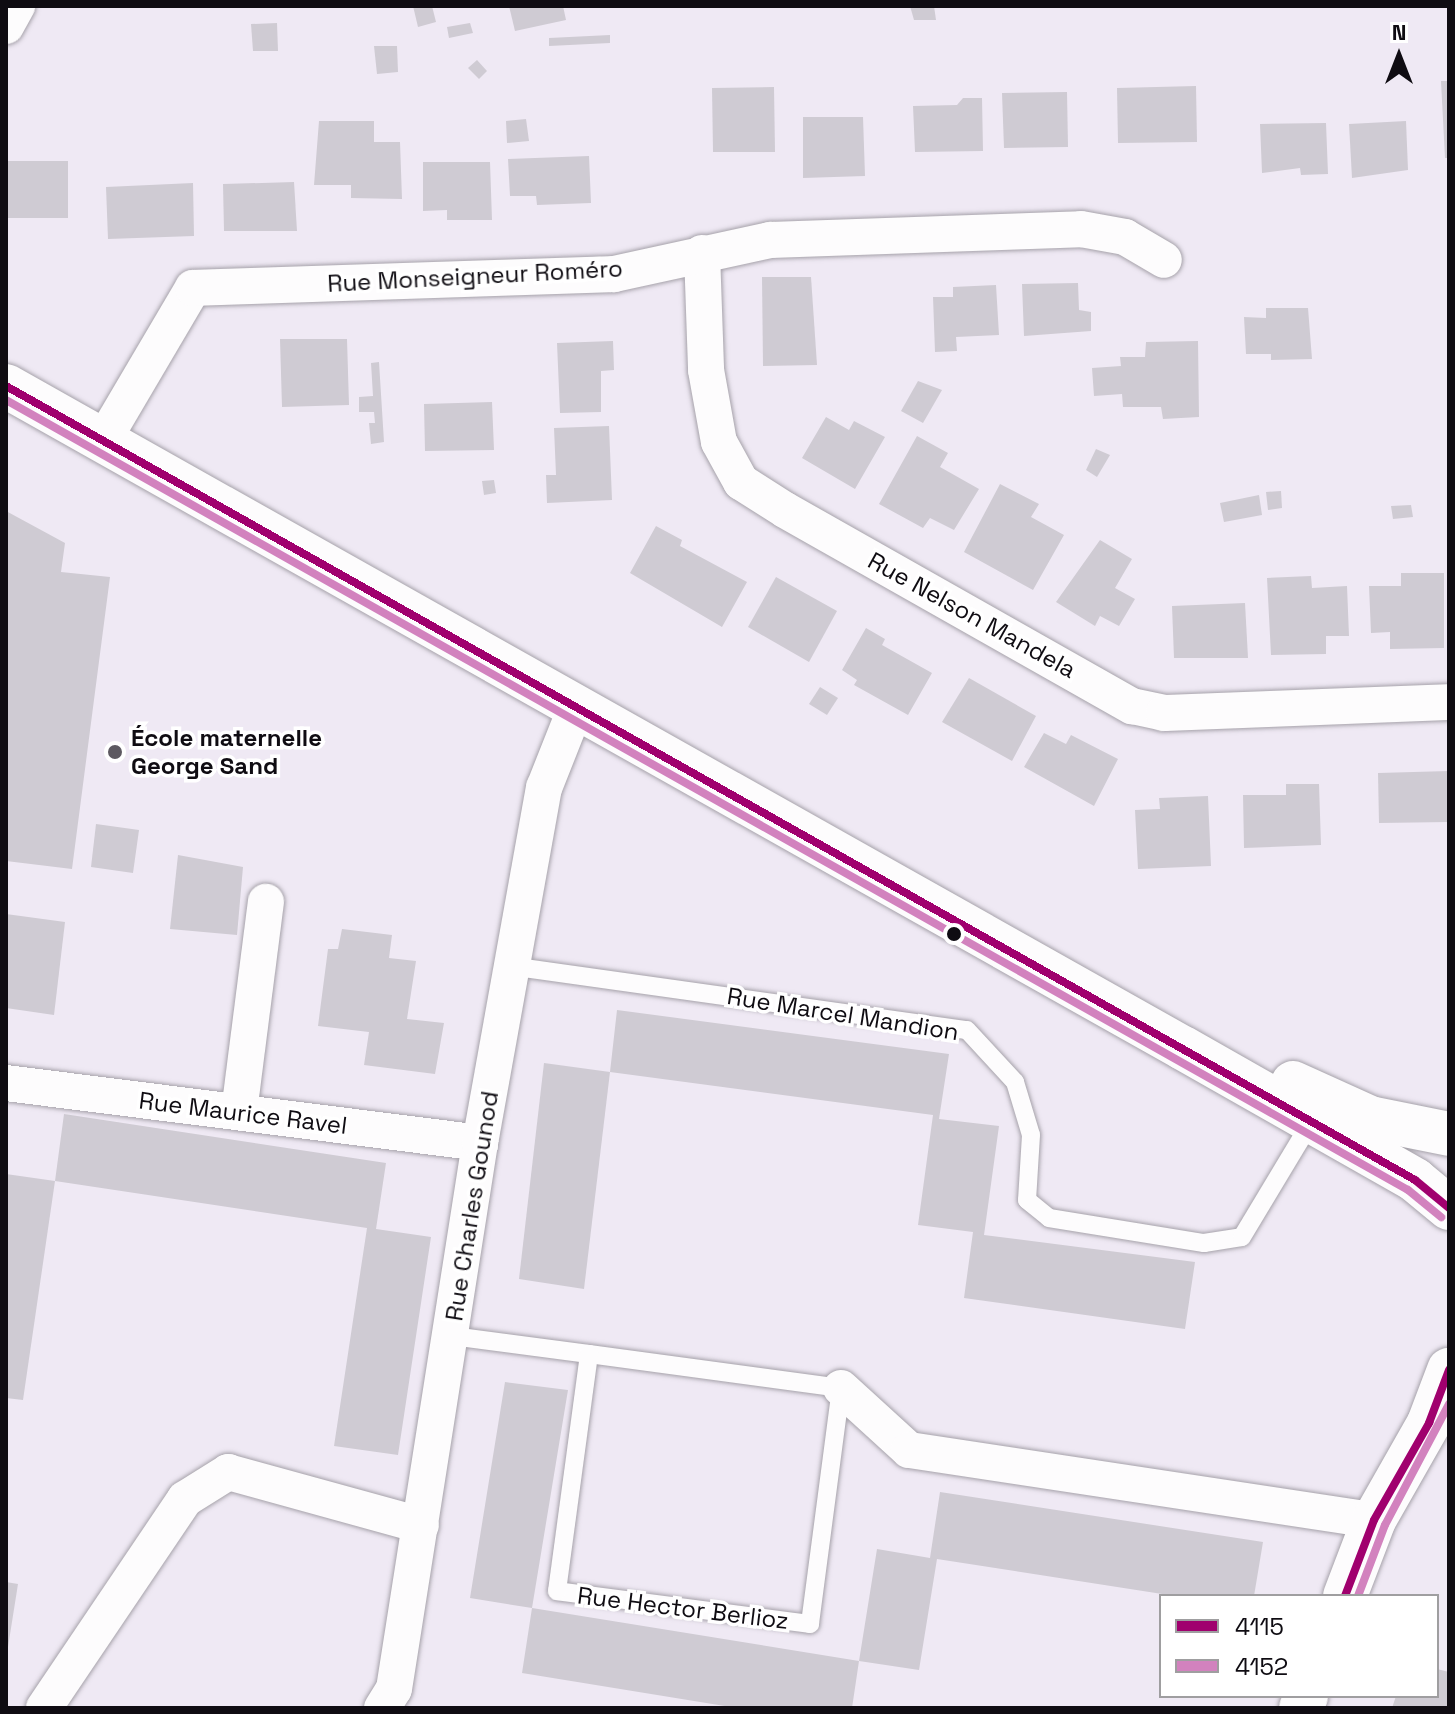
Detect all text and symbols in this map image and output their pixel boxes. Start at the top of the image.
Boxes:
north arrow [1359,16,1439,96]
text: N [1392,18,1406,46]
street label: Rue Monseigneur Roméro [327,254,623,298]
street label: Rue Nelson Mandela [863,546,1081,684]
place label: École maternelle George Sand [131,724,322,780]
marker: École maternelle George Sand [106,743,124,761]
unlabelled marker [946,926,962,942]
street label: Rue Marcel Mandion [725,981,961,1047]
street label: Rue Maurice Ravel [137,1086,349,1140]
street label: Rue Charles Gounod [440,1089,504,1323]
street label: Rue Hector Berlioz [576,1581,790,1635]
legend [1159,1594,1439,1698]
text: 4115 [1235,1611,1284,1642]
text: 4152 [1235,1651,1288,1682]

